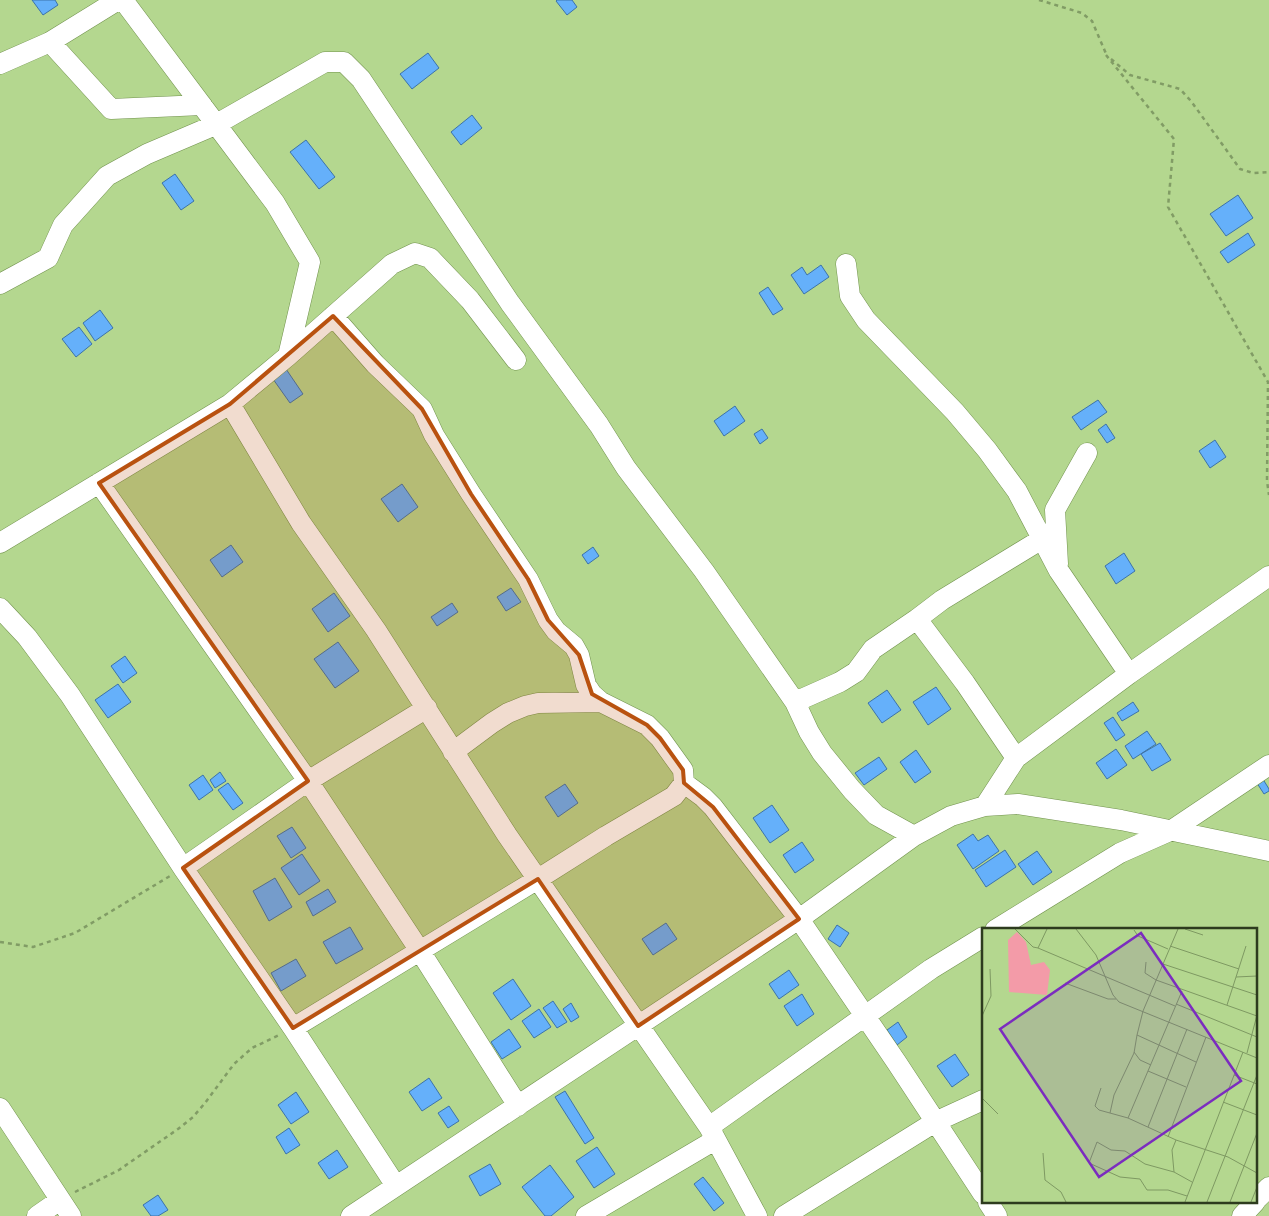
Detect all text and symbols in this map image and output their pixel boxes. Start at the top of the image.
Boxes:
inset map [982,928,1256,1204]

